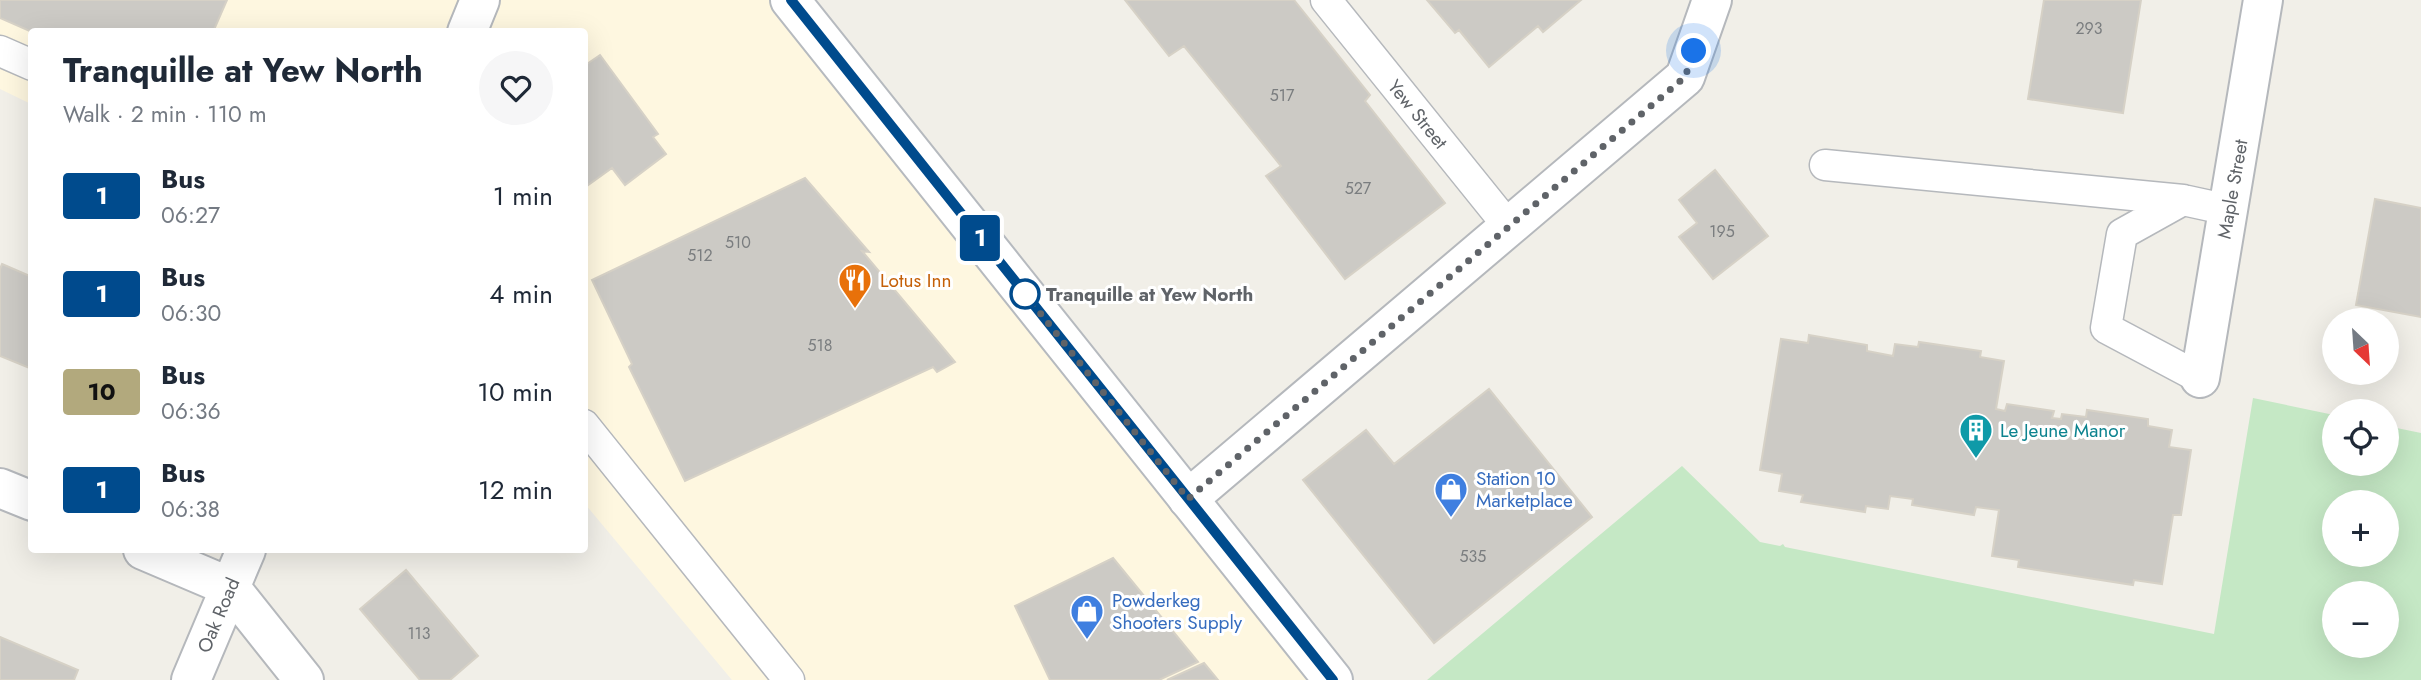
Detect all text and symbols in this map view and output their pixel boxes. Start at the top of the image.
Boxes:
house number: 293 [2075,17,2103,40]
your location [1676,33,1711,68]
text: Tranquille at Yew North [63,47,423,94]
button: heart [479,51,553,125]
street label: Yew Street [1381,74,1454,155]
house number: 517 [1270,84,1295,107]
text: Walk · 2 min · 110 m [63,97,267,131]
street label: Maple Street [2210,137,2255,241]
text: Bus [161,160,205,198]
text: 1 min [493,177,553,215]
house number: 527 [1345,177,1372,200]
text: 1 [95,178,108,213]
text: 06:27 [161,198,220,232]
line badge: 1 [957,215,1003,261]
text: 1 [974,220,986,255]
house number: 195 [1709,220,1735,243]
house number: 510 [725,231,751,254]
house number: 512 [687,244,713,267]
text: Bus [161,258,205,296]
restaurant icon: Lotus Inn [836,261,874,310]
place label: Lotus Inn [880,267,951,294]
text: 4 min [489,275,553,313]
text: 1 [95,276,108,311]
marker: Tranquille at Yew North [1010,279,1040,309]
place label: Tranquille at Yew North [1046,281,1253,308]
text: 06:30 [161,296,221,330]
north arrow [2322,308,2399,385]
map controls [2322,308,2399,658]
house number: 518 [808,334,832,357]
text: Bus [161,356,205,394]
text: 10 min [477,373,553,411]
text: 10 [87,374,116,409]
text: 06:36 [161,394,221,428]
button: locate [2322,399,2399,476]
building icon: Le Jeune Manor [1957,411,1995,460]
place label: Le Jeune Manor [2000,417,2126,444]
text: Bus [161,454,205,492]
place label: Station 10 Marketplace [1476,465,1573,514]
shop icon: Station 10 Marketplace [1432,470,1470,519]
text: 12 min [478,471,553,509]
text: 1 [95,472,108,507]
button: + [2322,490,2399,567]
text: 06:38 [161,492,220,526]
house number: 535 [1460,545,1486,568]
street label: Oak Road [191,573,246,657]
button: − [2322,581,2399,658]
place label: Powderkeg Shooters Supply [1112,587,1243,636]
shop icon: Powderkeg Shooters Supply [1068,592,1106,641]
house number: 113 [407,622,431,645]

